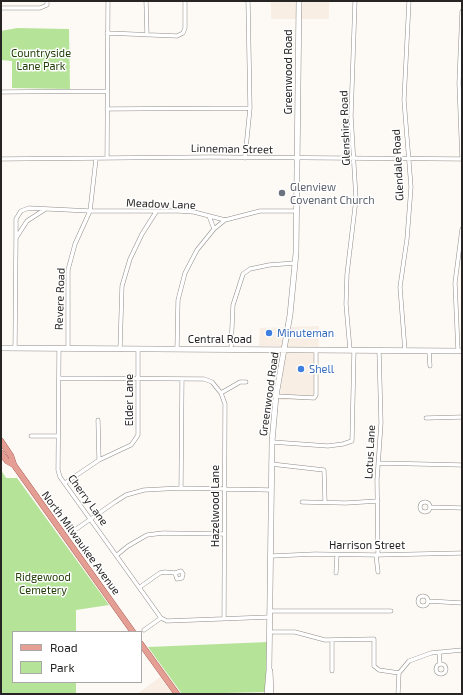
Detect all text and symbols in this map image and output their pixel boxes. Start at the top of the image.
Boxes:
street label: Greenwood Road [281,30,295,114]
park label: Countryside Lane Park [11,46,71,72]
street label: Glenshire Road [337,90,353,166]
street label: Glendale Road [390,129,406,201]
street label: Linneman Street [191,142,273,156]
place label: Glenview Covenant Church [290,180,375,206]
marker: Glenview Covenant Church [277,188,287,198]
street label: Meadow Lane [126,196,196,212]
street label: Revere Road [52,268,68,330]
place label: Minuteman [277,326,334,340]
marker: Minuteman [264,328,274,338]
street label: Central Road [188,332,252,346]
street label: Greenwood Road [257,351,281,437]
place label: Shell [309,362,334,376]
marker: Shell [296,364,306,374]
street label: Elder Lane [122,374,136,426]
street label: Lotus Lane [362,425,378,479]
street label: Hazelwood Lane [208,465,222,547]
street label: Cherry Lane [65,472,111,528]
street label: North Milwaukee Avenue [39,489,123,597]
street label: Harrison Street [329,538,405,552]
park label: Ridgewood Cemetery [15,570,71,596]
legend [12,631,142,683]
text: Road [50,640,78,654]
text: Park [50,660,75,674]

